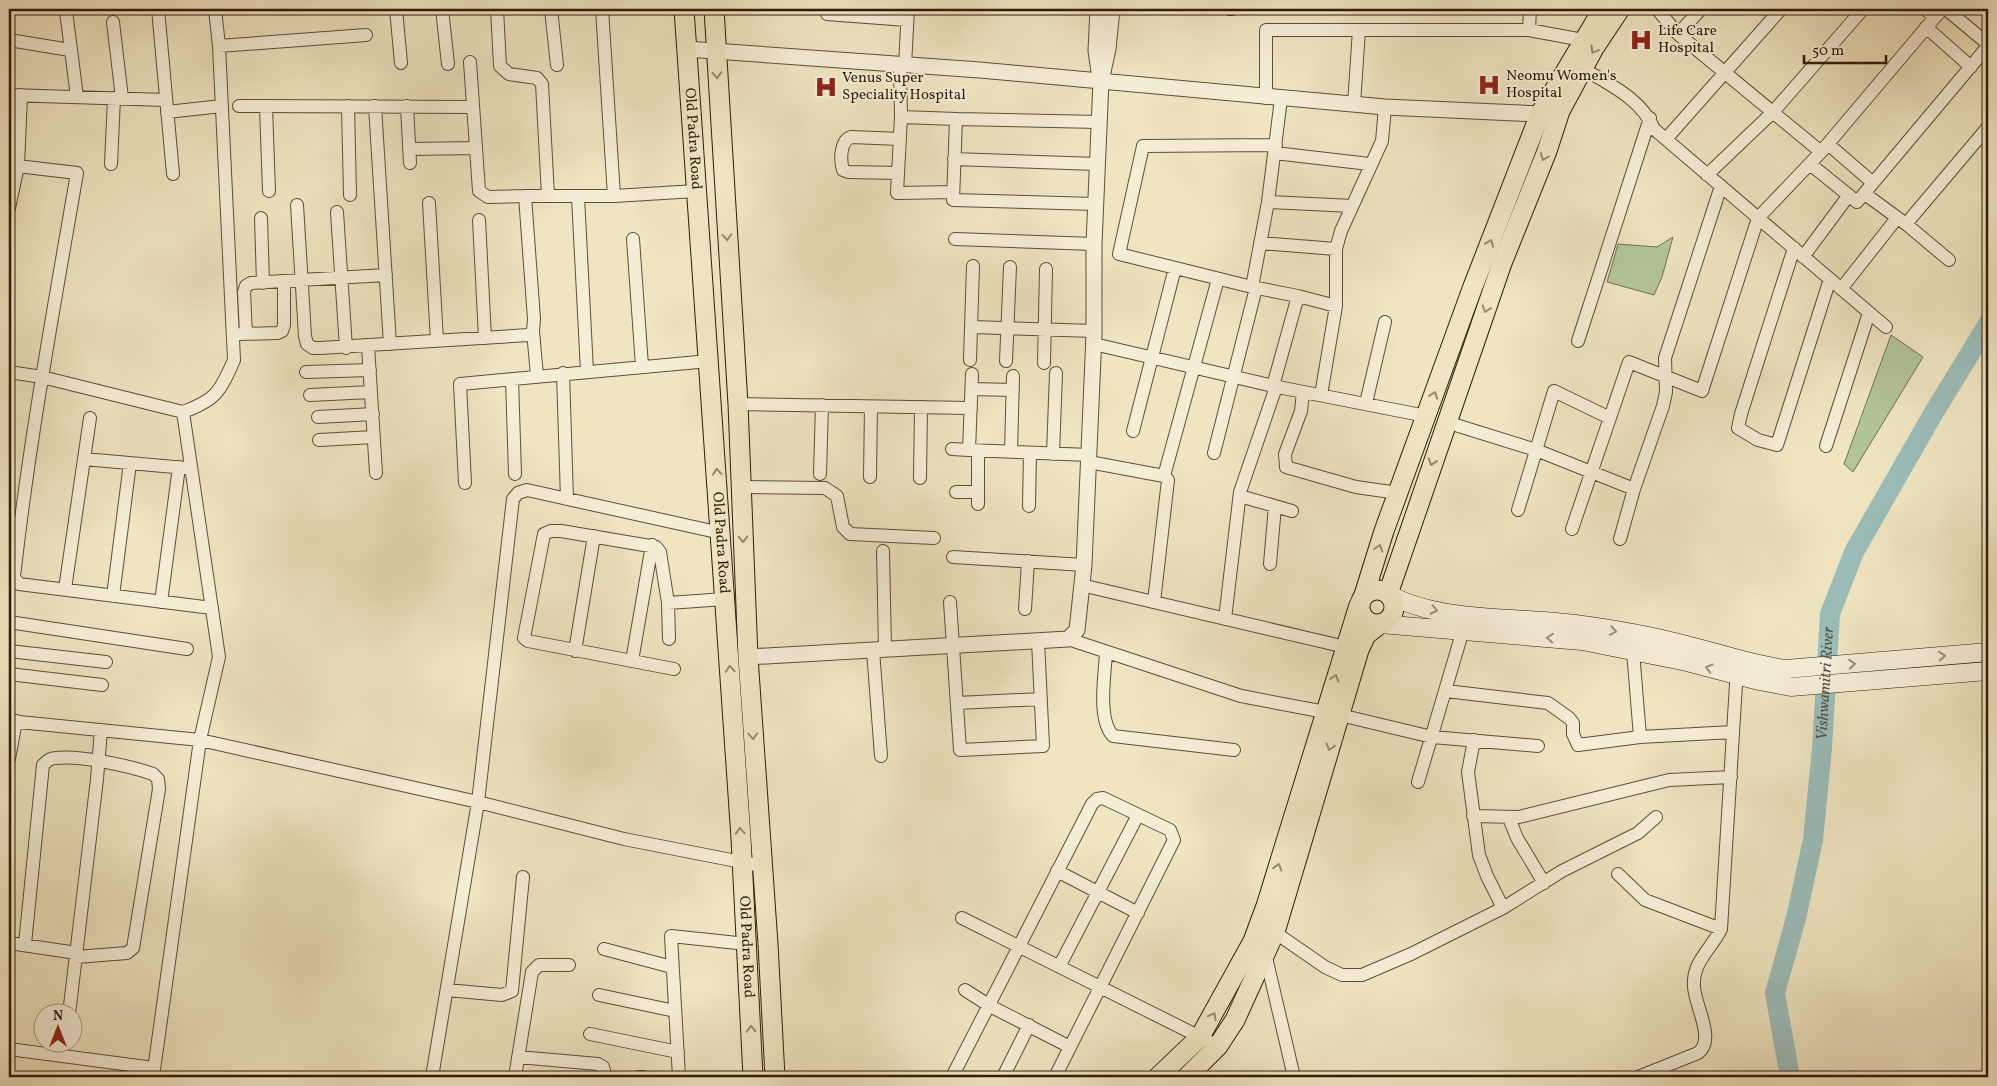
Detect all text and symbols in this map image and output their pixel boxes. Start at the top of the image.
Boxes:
place label: Life Care Hospital [1658,21,1717,59]
hospital icon: Life Care Hospital [1628,27,1654,53]
scale bar [1804,32,1887,64]
text: 50 m [1812,41,1844,62]
one-way arrow [1590,44,1600,53]
place label: Neomu Women's Hospital [1506,66,1616,104]
place label: Venus Super Speciality Hospital [842,68,966,106]
one-way arrow [711,71,722,79]
hospital icon: Neomu Women's Hospital [1476,72,1502,98]
hospital icon: Venus Super Speciality Hospital [813,74,839,100]
street label: Old Padra Road [679,87,707,190]
one-way arrow [1540,152,1550,161]
one-way arrow [721,233,732,241]
one-way arrow [1484,239,1494,248]
one-way arrow [1482,304,1492,313]
one-way arrow [1428,391,1438,400]
one-way arrow [1428,458,1438,466]
one-way arrow [711,468,722,476]
street label: Old Padra Road [707,491,735,595]
one-way arrow [738,536,748,543]
one-way arrow [1373,544,1383,553]
one-way arrow [1430,604,1438,615]
one-way arrow [1608,625,1617,636]
water label: Vishwamitri River [1811,625,1840,741]
one-way arrow [1546,633,1554,644]
one-way arrow [1938,651,1946,662]
one-way arrow [1848,659,1856,670]
one-way arrow [1705,663,1714,674]
one-way arrow [724,665,735,673]
one-way arrow [1329,674,1339,683]
one-way arrow [747,733,758,741]
one-way arrow [1325,743,1335,751]
one-way arrow [735,827,746,835]
one-way arrow [1272,863,1282,872]
street label: Old Padra Road [733,895,760,999]
north arrow [32,1004,82,1054]
text: N [53,1007,63,1026]
one-way arrow [1207,1012,1217,1021]
one-way arrow [746,1024,757,1032]

